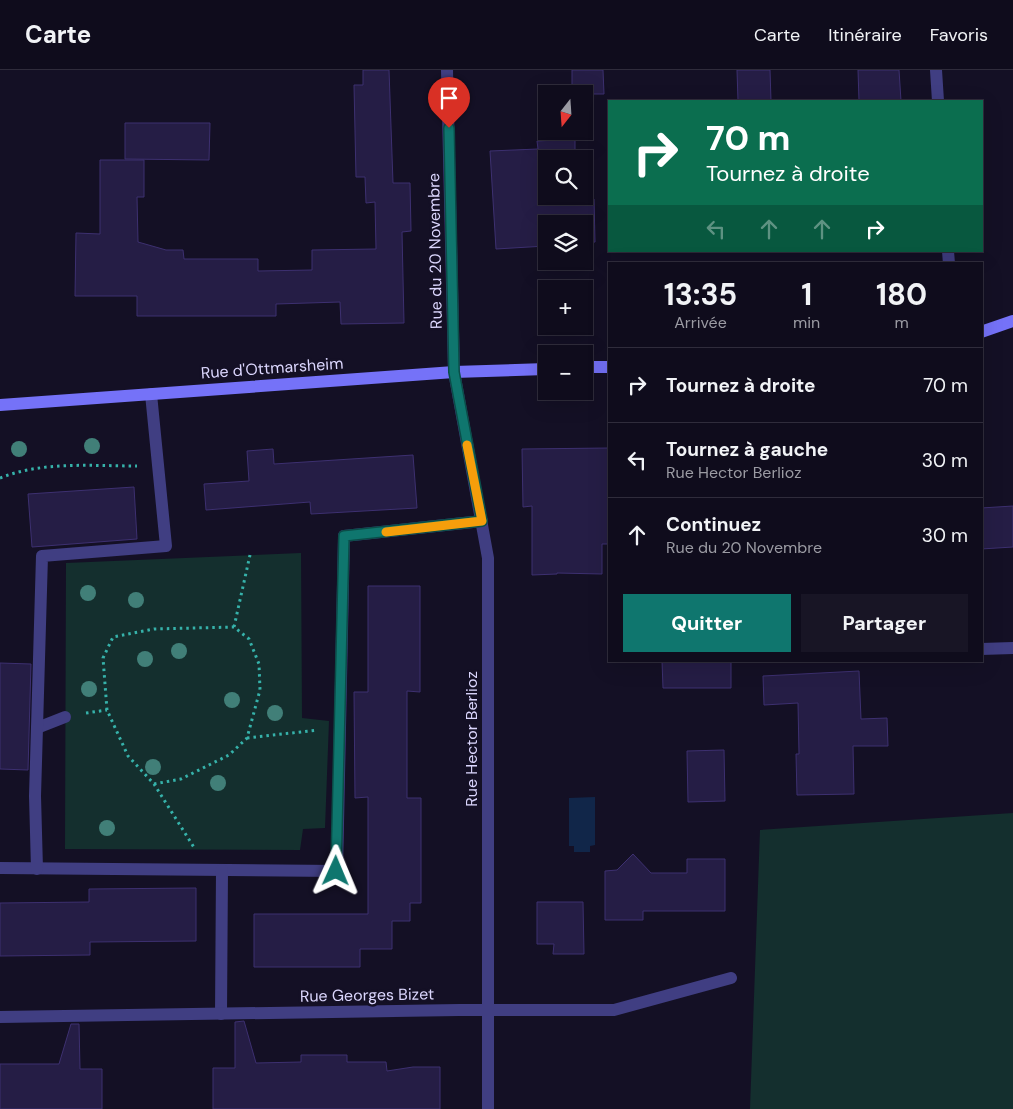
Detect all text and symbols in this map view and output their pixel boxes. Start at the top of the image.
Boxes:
text: Carte [25,19,91,50]
text: Carte [754,23,800,47]
text: Itinéraire [828,23,902,47]
text: Favoris [930,23,988,47]
pin [428,77,470,128]
icon: arrive [435,84,463,112]
north arrow [538,85,592,140]
map controls [538,85,593,400]
text: 70 m [706,115,790,161]
icon: right [623,120,688,185]
button: search [538,150,593,205]
text: Tournez à droite [706,159,870,188]
street label: Rue du 20 Novembre [423,173,447,329]
button: layers [538,215,593,270]
icon: left [702,215,730,243]
icon: ahead [755,215,783,243]
icon: ahead [808,215,836,243]
icon: right [861,215,889,243]
text: 13:35 [664,275,737,314]
text: 1 [801,275,812,314]
text: 180 [876,275,927,314]
button: + [538,280,593,335]
text: Arrivée [674,312,727,333]
text: min [793,312,820,333]
text: m [894,312,909,333]
button: − [538,345,593,400]
street label: Rue d'Ottmarsheim [200,353,344,383]
icon: right [623,371,651,399]
text: Tournez à droite [666,373,816,398]
text: 70 m [923,373,968,398]
text: Tournez à gauche [666,437,828,462]
icon: left [623,446,651,474]
text: 30 m [922,448,968,473]
text: Rue Hector Berlioz [666,462,802,483]
text: Continuez [666,512,761,537]
icon: ahead [623,521,651,549]
text: 30 m [922,523,968,548]
text: Rue du 20 Novembre [666,537,822,558]
button: Quitter [623,594,791,652]
button: Partager [801,594,968,652]
street label: Rue Hector Berlioz [461,671,482,807]
position arrow [309,844,361,896]
street label: Rue Georges Bizet [300,983,434,1007]

